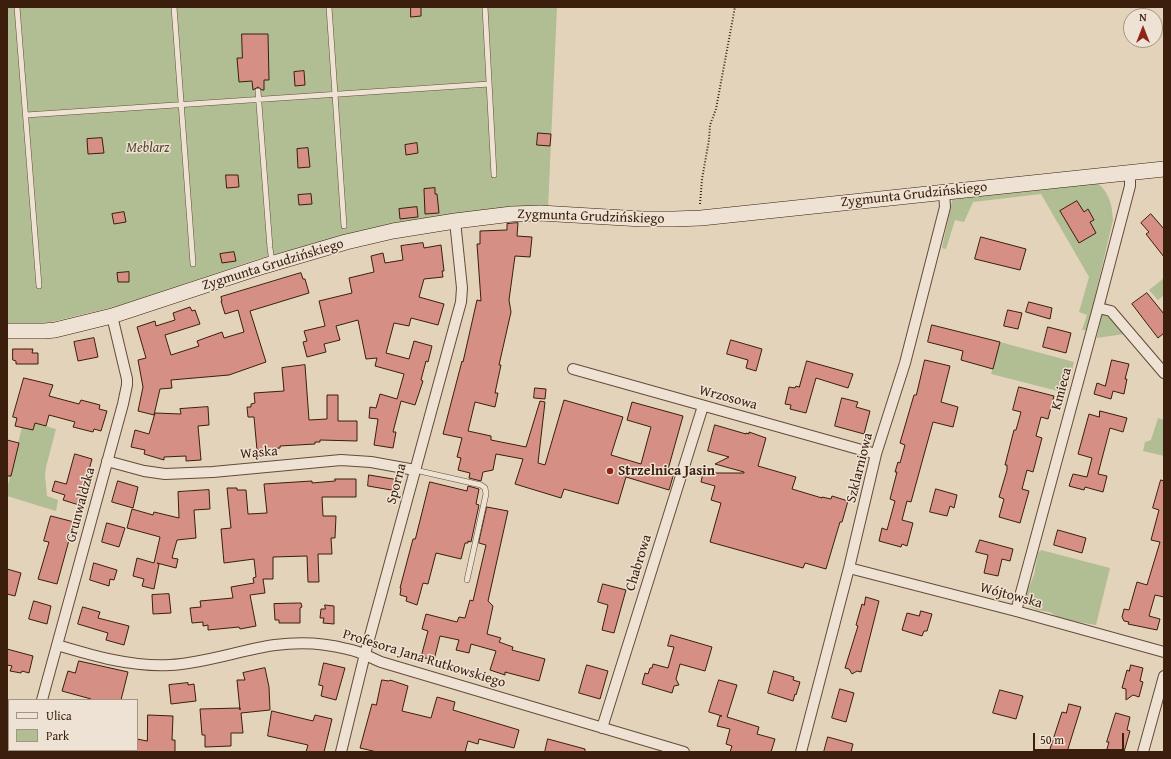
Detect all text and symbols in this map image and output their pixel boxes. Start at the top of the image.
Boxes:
north arrow [1123,8,1163,48]
text: N [1139,9,1147,25]
park label: Meblarz [126,140,170,156]
street label: Zygmunta Grudzińskiego [840,179,988,211]
street label: Zygmunta Grudzińskiego [517,206,665,228]
street label: Zygmunta Grudzińskiego [200,235,346,295]
street label: Kmieca [1048,366,1076,412]
street label: Wrzosowa [697,382,759,414]
street label: Szklarniowa [843,431,877,505]
street label: Wąska [239,443,279,463]
street label: Sporna [383,462,411,506]
place label: Strzelnica Jasin [618,463,715,479]
street label: Grunwaldzka [63,466,99,544]
marker: Strzelnica Jasin [605,466,615,476]
street label: Chabrowa [622,533,656,593]
street label: Wójtowska [978,580,1044,612]
street label: Profesora Jana Rutkowskiego [341,626,507,692]
legend [8,699,138,751]
text: Ulica [46,707,72,724]
scale bar [1035,725,1126,751]
text: Park [46,727,69,744]
text: 50 m [1040,731,1064,748]

